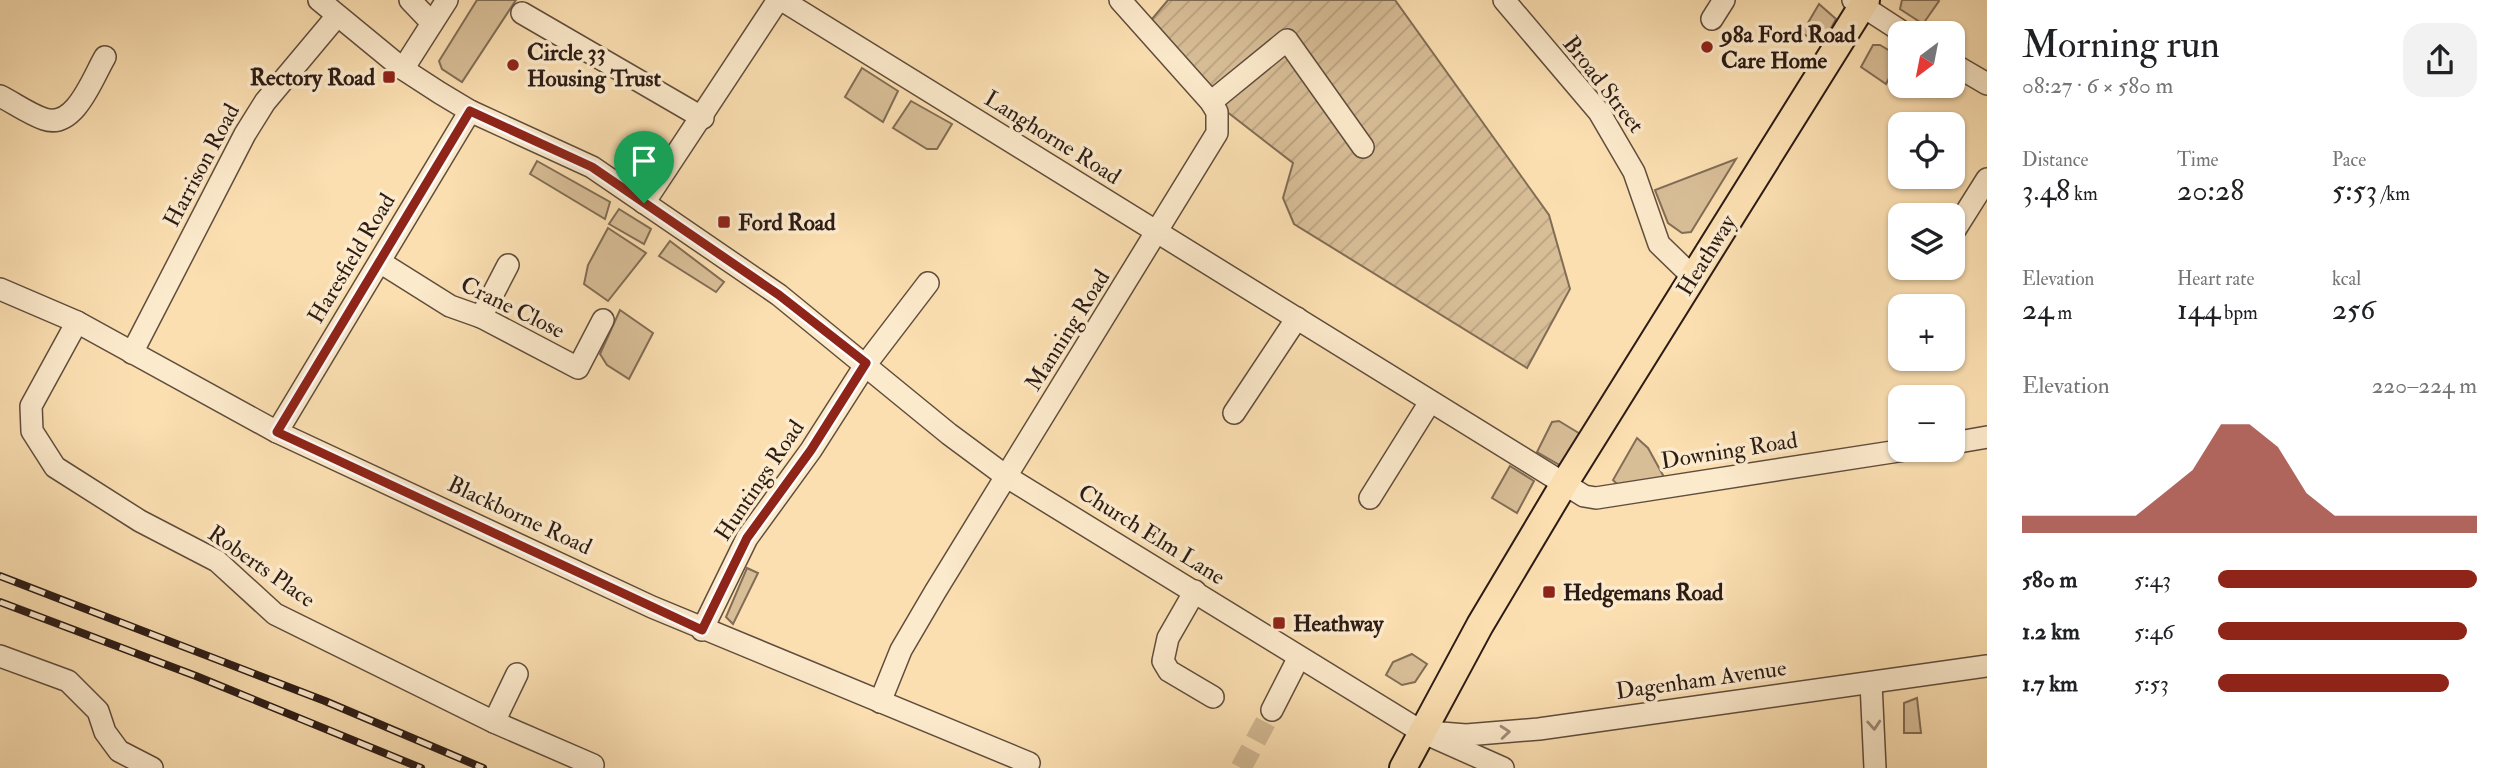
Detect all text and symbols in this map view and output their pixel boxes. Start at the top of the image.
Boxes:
place label: 98a Ford Road Care Home [1719,20,1856,75]
north arrow [1888,21,1965,98]
map controls [1888,21,1965,462]
text: Morning run [2022,21,2220,69]
button: share [2403,23,2477,97]
street label: Broad Street [1557,30,1651,139]
place label: Circle 33 Housing Trust [527,38,661,94]
marker: 98a Ford Road Care Home [1699,39,1715,55]
marker: Circle 33 Housing Trust [505,57,521,73]
place label: Rectory Road [250,63,376,93]
marker: Rectory Road [381,69,397,85]
text: 08:27 · 6 × 580 m [2022,71,2173,100]
street label: Langhorne Road [979,84,1126,191]
street label: Harrison Road [157,99,246,232]
button: locate [1888,112,1965,189]
pin [614,131,674,203]
icon: arrive [625,142,663,180]
text: Distance [2022,148,2088,172]
text: Time [2177,148,2219,172]
text: Pace [2332,148,2366,172]
text: 3.48 [2022,172,2070,209]
text: 20:28 [2177,172,2244,209]
text: 5:53 [2332,172,2377,209]
text: km [2070,182,2098,206]
text: /km [2377,182,2410,206]
street label: Haresfield Road [301,188,402,329]
button: layers [1888,203,1965,280]
place label: Ford Road [738,208,836,237]
street label: Heathway [1670,209,1743,301]
marker: Ford Road [716,214,732,230]
street label: Manning Road [1019,264,1116,396]
text: Elevation [2022,267,2094,291]
text: Heart rate [2177,267,2254,291]
text: kcal [2332,267,2361,291]
street label: Crane Close [456,270,570,345]
text: 24 [2022,291,2053,328]
text: 144 [2177,291,2220,328]
text: 256 [2332,291,2375,328]
button: + [1888,294,1965,371]
text: m [2053,301,2072,325]
text: bpm [2220,301,2258,325]
text: Elevation [2022,371,2110,400]
text: 220–224 m [2372,371,2477,400]
button: − [1888,385,1965,462]
street label: Huntings Road [708,414,811,546]
street label: Downing Road [1659,425,1799,476]
street label: Blackborne Road [443,469,596,561]
street label: Church Elm Lane [1073,478,1231,591]
street label: Roberts Place [202,519,321,614]
text: 580 m [2022,565,2077,594]
text: 5:43 [2134,565,2171,594]
place label: Hedgemans Road [1563,578,1724,608]
marker: Hedgemans Road [1541,584,1557,600]
place label: Heathway [1293,609,1384,639]
marker: Heathway [1271,615,1287,631]
text: 1.2 km [2022,617,2080,646]
text: 5:46 [2134,617,2174,646]
street label: Dagenham Avenue [1614,653,1789,706]
text: 1.7 km [2022,669,2078,698]
text: 5:53 [2134,669,2169,698]
one-way arrow [1866,720,1881,731]
one-way arrow [1500,725,1511,740]

